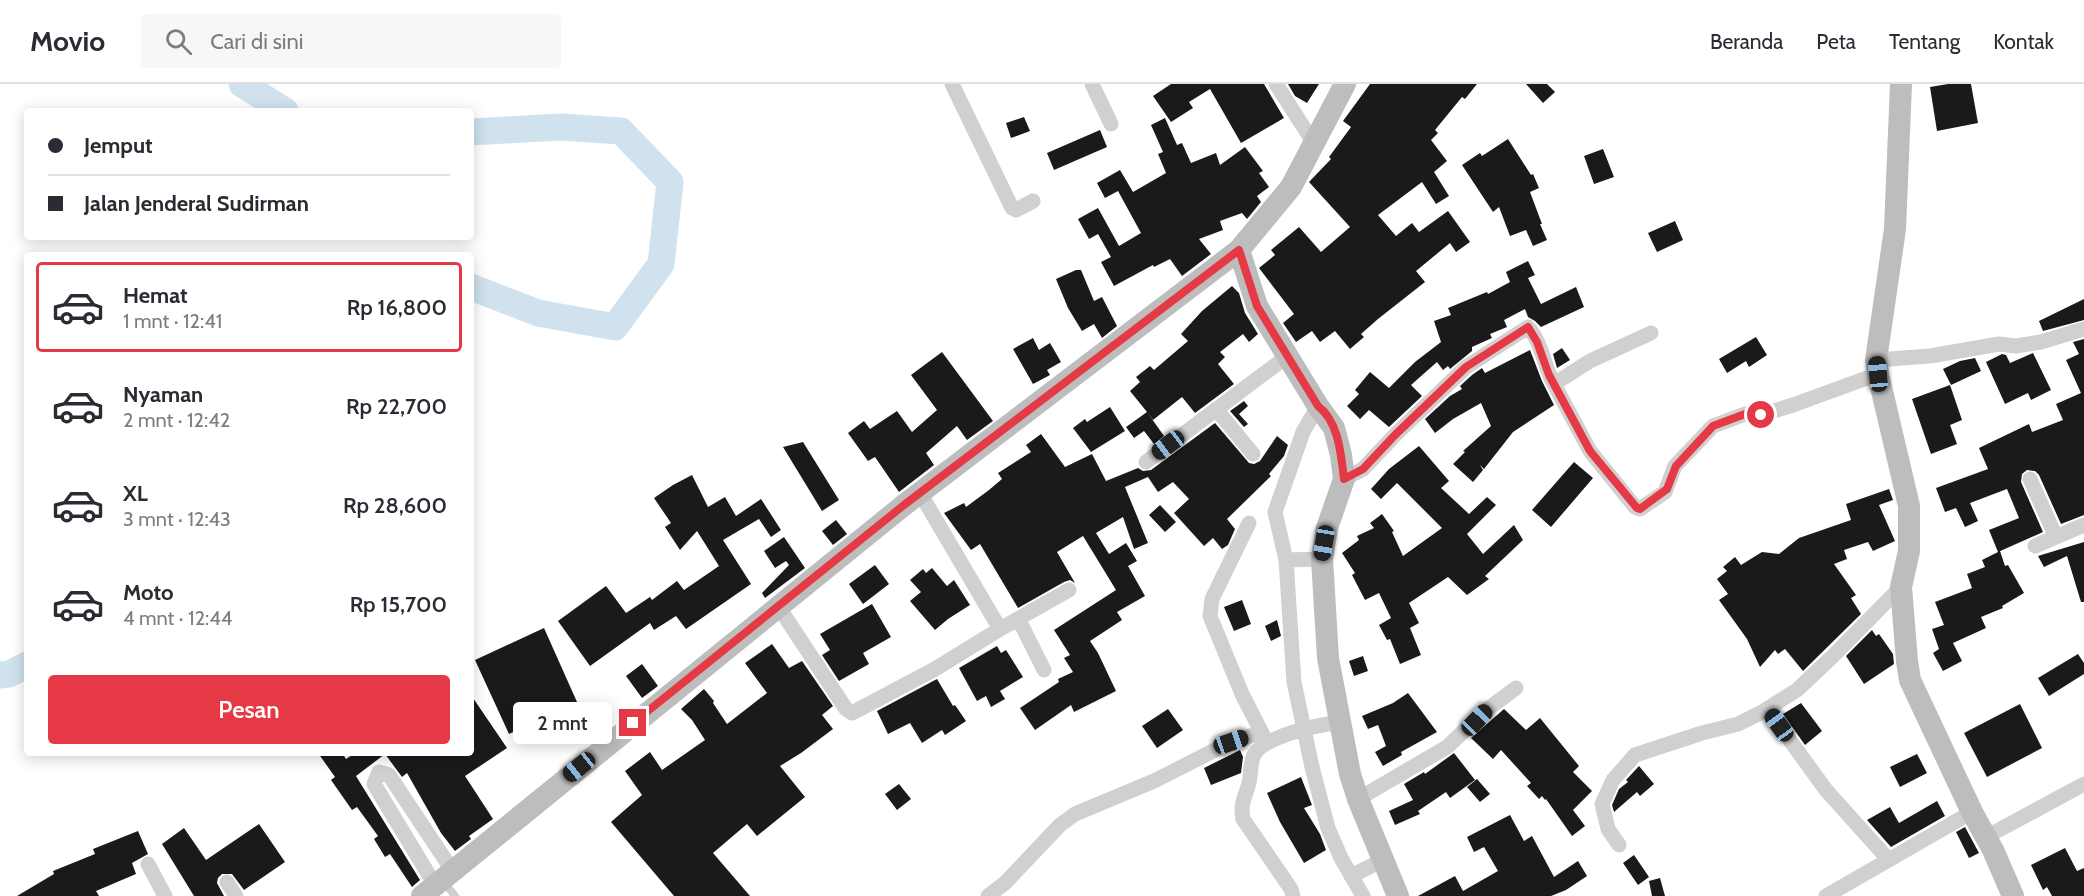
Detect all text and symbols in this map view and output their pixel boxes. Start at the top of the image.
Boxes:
search box [141,14,561,68]
text: Movio [30,24,105,58]
icon: search [162,25,195,58]
text: Cari di sini [210,28,304,55]
text: Beranda [1710,29,1783,54]
text: Peta [1816,29,1856,54]
text: Tentang [1889,29,1960,54]
text: Kontak [1993,29,2054,54]
text: Jemput [84,132,153,159]
text: Jalan Jenderal Sudirman [84,190,309,217]
icon: car [51,280,105,334]
text: Hemat [123,282,188,309]
text: Rp 16,800 [347,294,447,321]
text: 1 mnt · 12:41 [123,309,222,333]
car [1867,355,1889,393]
icon: car [51,379,105,433]
text: Nyaman [123,381,203,408]
text: Rp 22,700 [346,393,447,420]
route start [1747,401,1774,428]
text: 2 mnt · 12:42 [123,408,230,432]
car [1148,427,1188,463]
icon: car [51,478,105,532]
text: XL [123,480,148,507]
text: Rp 28,600 [343,492,447,519]
text: 3 mnt · 12:43 [123,507,231,531]
car [1312,524,1336,562]
icon: car [51,577,105,631]
text: Moto [123,579,174,606]
text: Rp 15,700 [350,591,447,618]
text: 4 mnt · 12:44 [123,606,232,630]
button: Pesan [48,675,450,744]
car [1458,701,1496,739]
callout: 2 mnt [513,702,612,744]
car [1761,705,1797,745]
route end [619,709,646,736]
text: 2 mnt [537,711,588,735]
car [1211,728,1251,756]
car [559,749,599,785]

